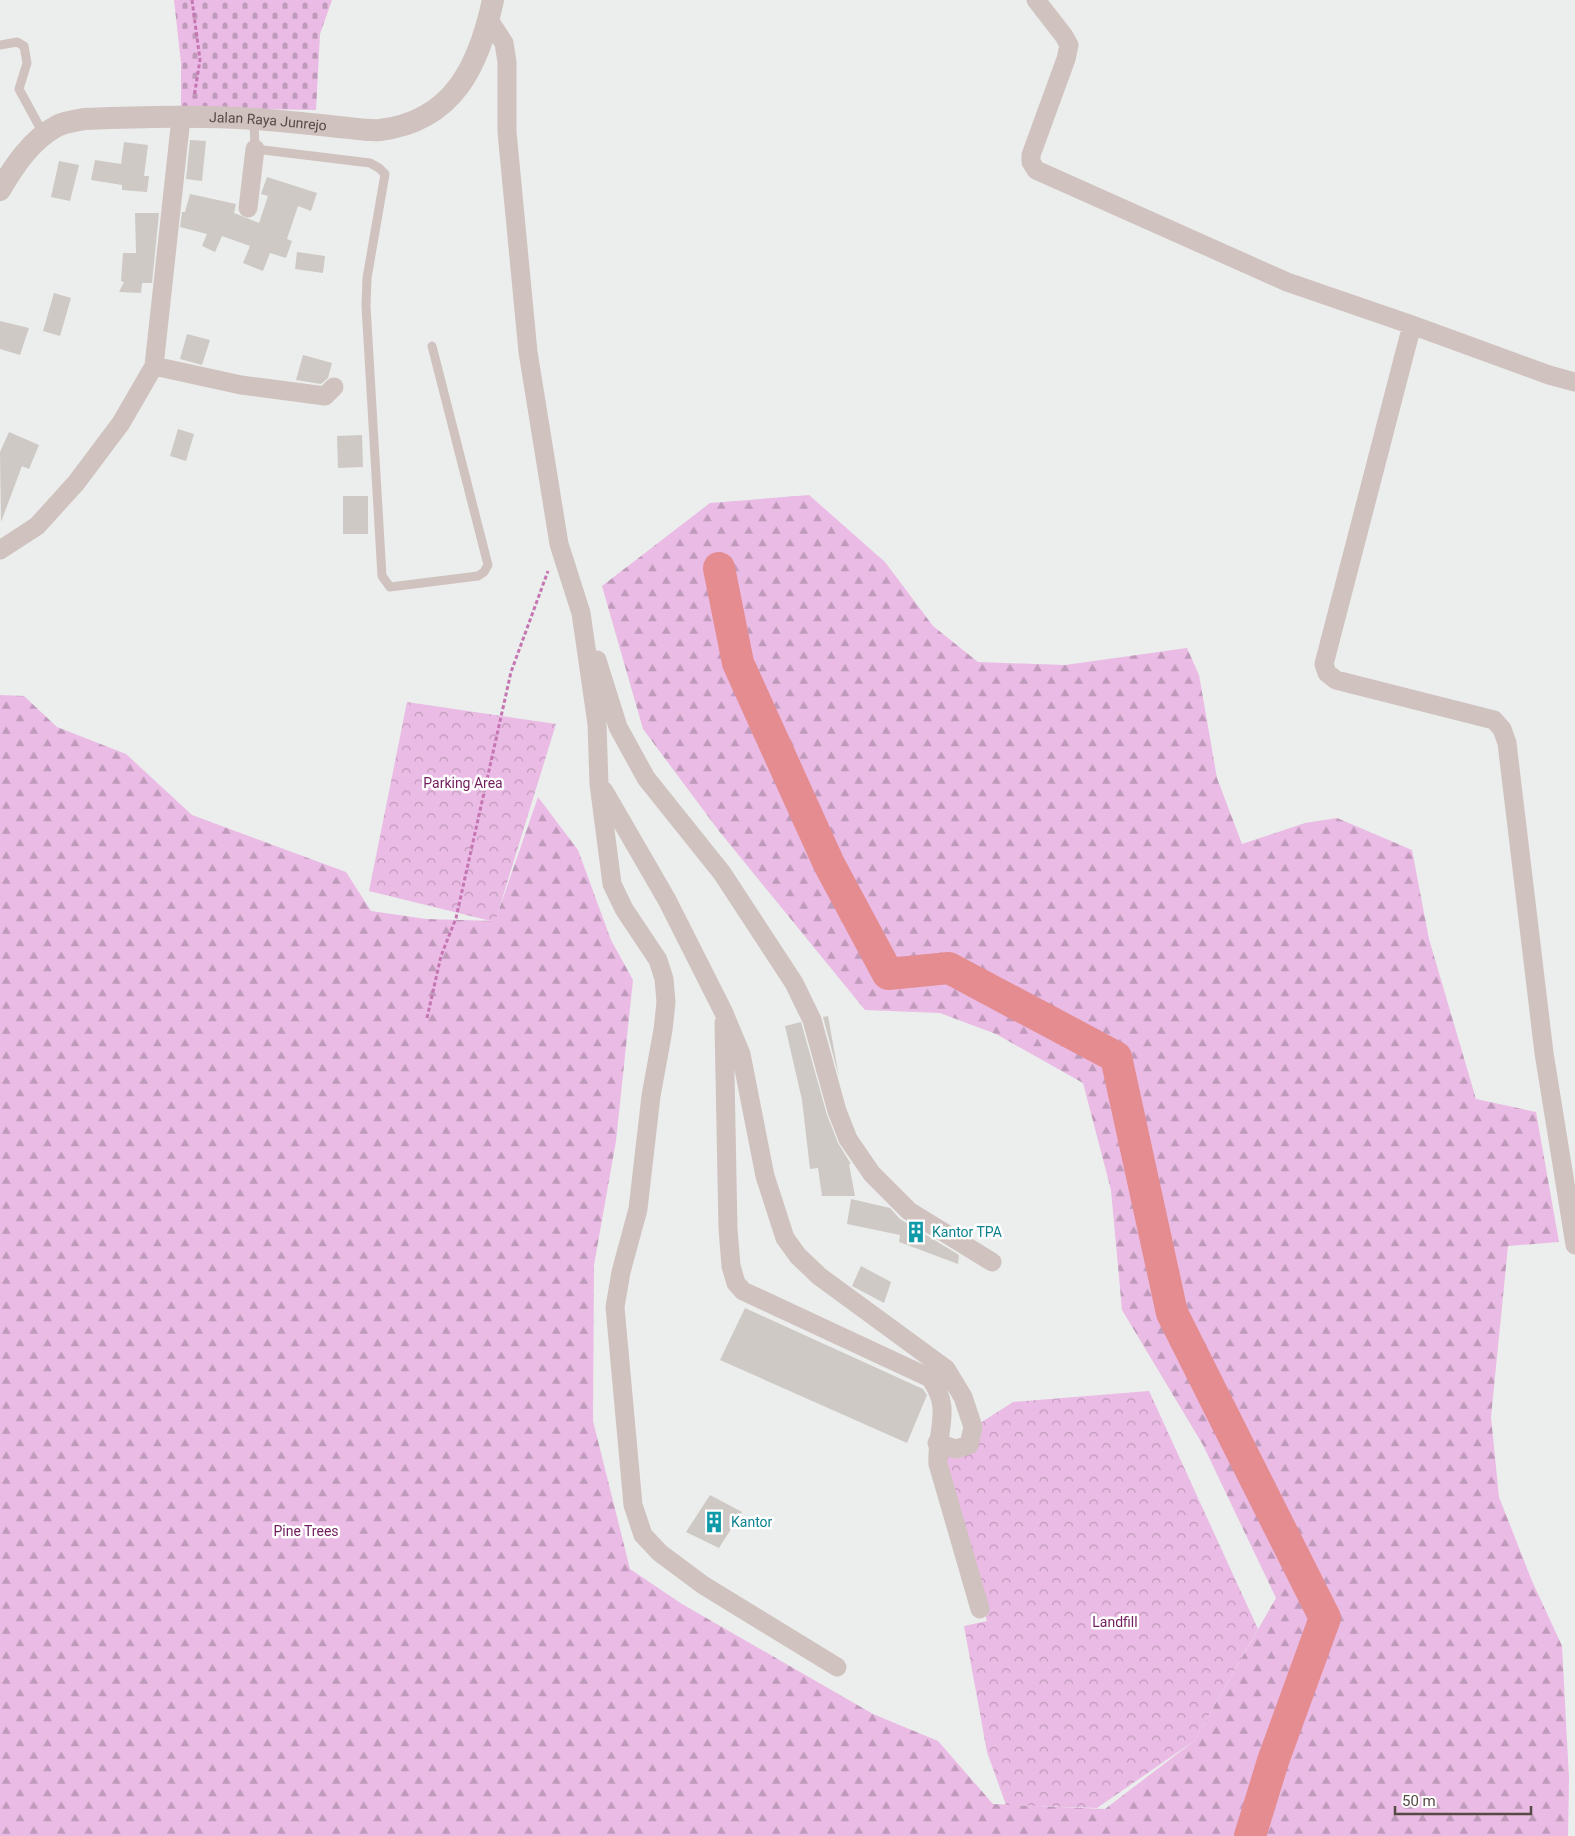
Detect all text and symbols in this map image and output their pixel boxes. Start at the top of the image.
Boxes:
street label: Jalan Raya Junrejo [209,109,328,134]
park label: Parking Area [423,775,503,791]
building icon: Kantor TPA [903,1219,929,1245]
place label: Kantor TPA [932,1224,1002,1240]
building icon: Kantor [701,1509,727,1535]
place label: Kantor [731,1514,773,1530]
park label: Pine Trees [273,1523,339,1539]
park label: Landfill [1092,1614,1138,1630]
scale bar [1395,1784,1531,1816]
text: 50 m [1402,1792,1436,1810]

